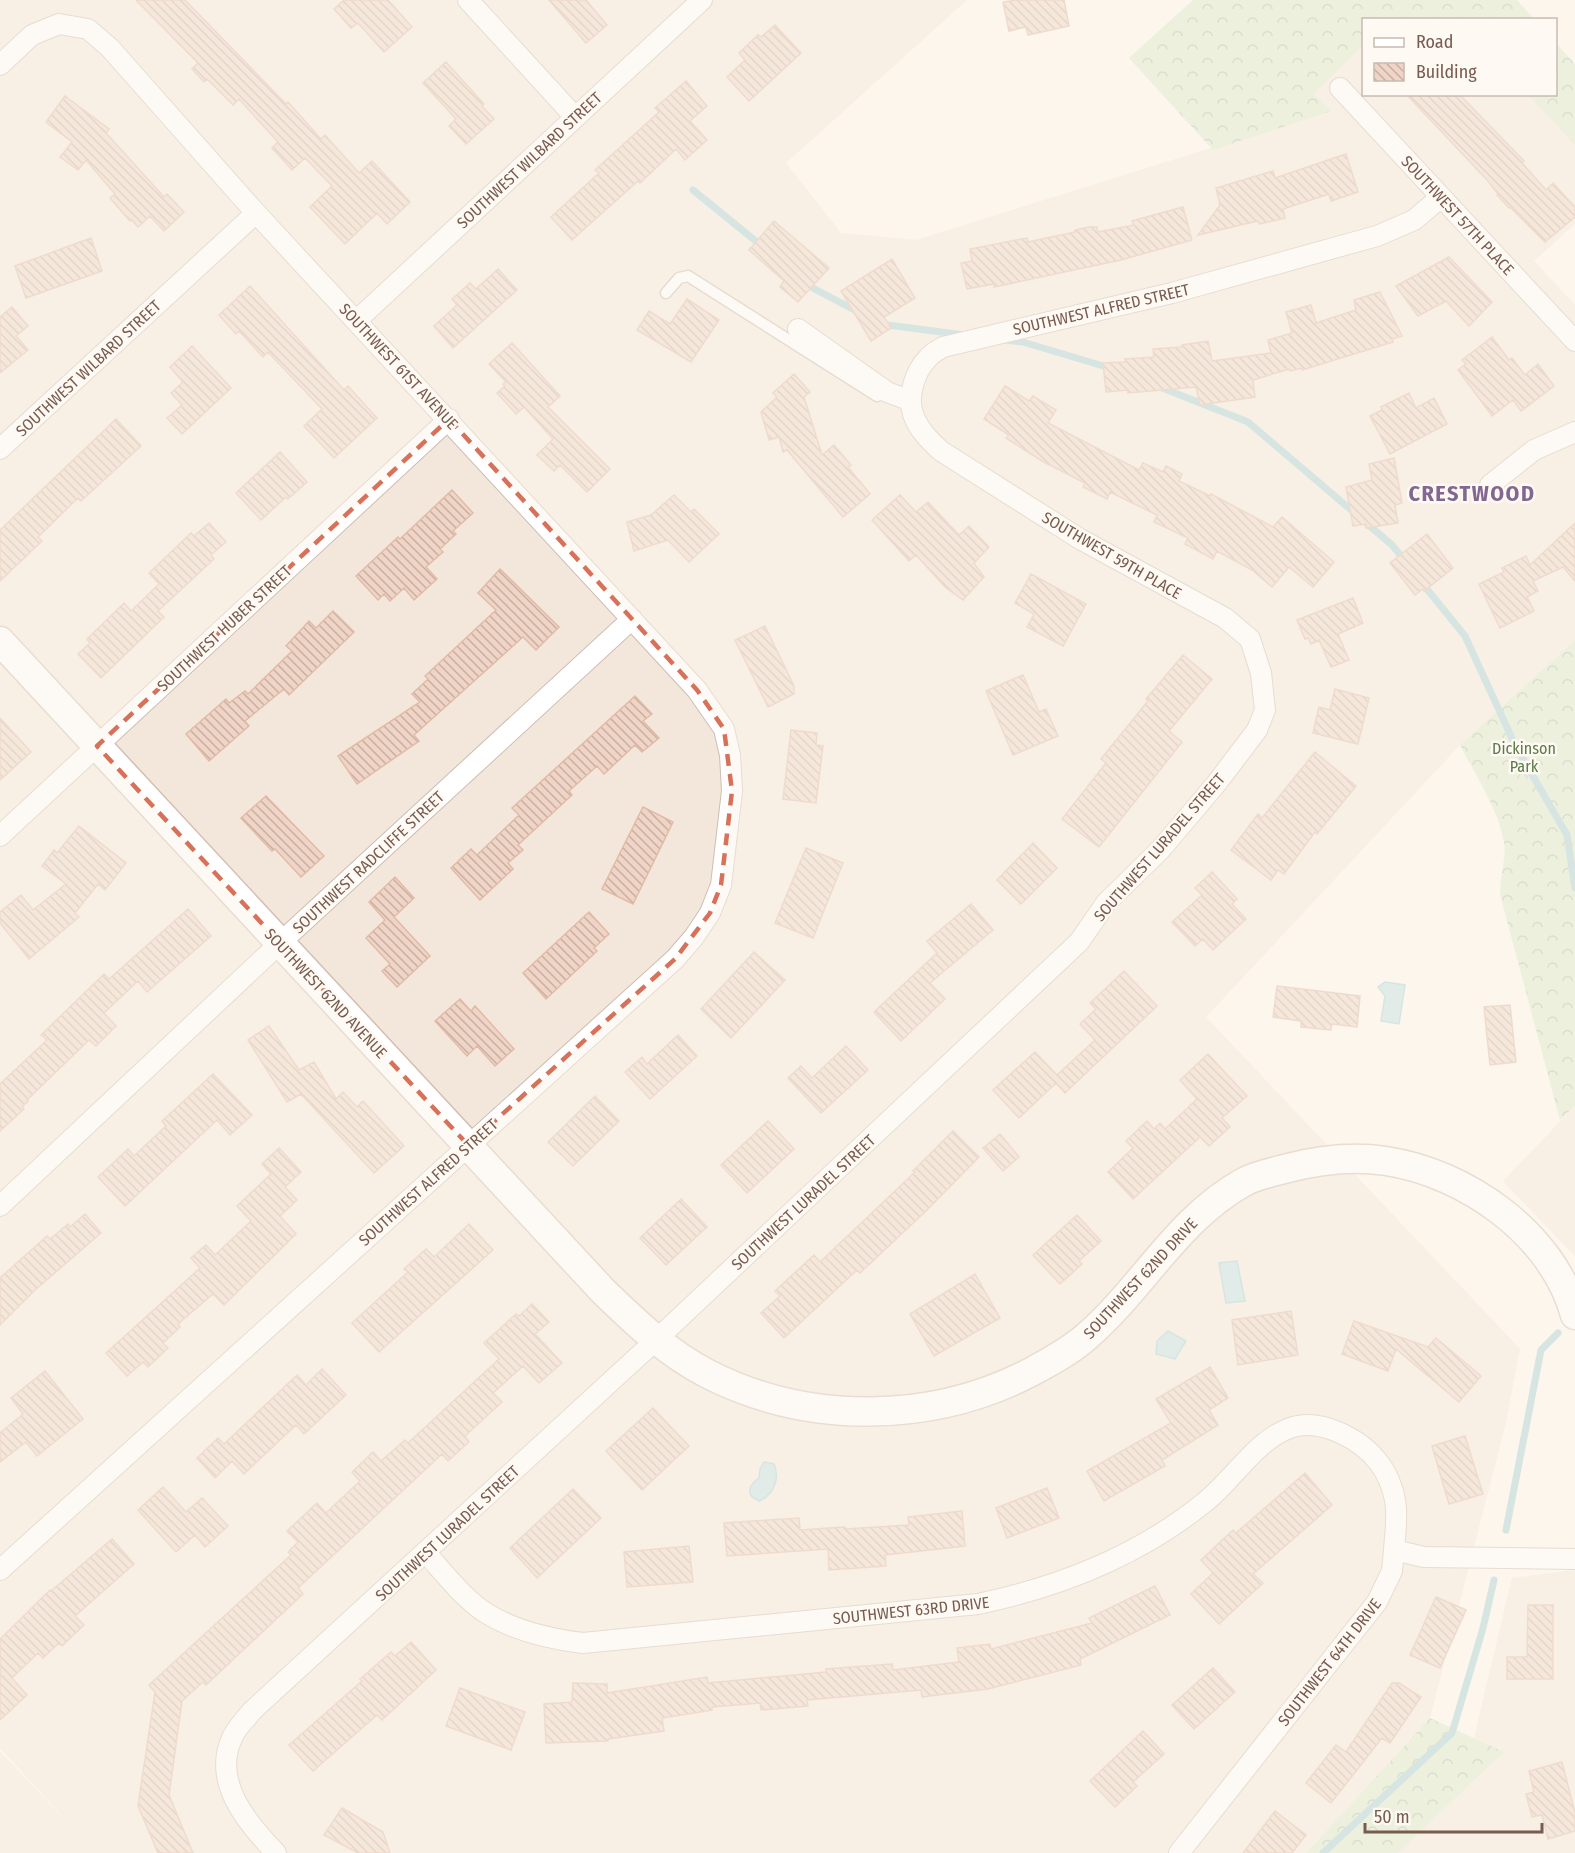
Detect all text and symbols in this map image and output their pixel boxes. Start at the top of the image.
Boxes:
legend [1362,18,1557,96]
text: Road [1416,31,1453,53]
text: Building [1416,61,1477,83]
street label: SOUTHWEST WILBARD STREET [453,88,606,232]
street label: SOUTHWEST 57TH PLACE [1397,152,1518,279]
street label: SOUTHWEST ALFRED STREET [1011,280,1192,339]
street label: SOUTHWEST WILBARD STREET [12,296,165,440]
street label: SOUTHWEST 61ST AVENUE [335,299,462,433]
district label: CRESTWOOD [1408,480,1536,507]
street label: SOUTHWEST 59TH PLACE [1039,508,1185,603]
street label: SOUTHWEST HUBER STREET [153,561,296,696]
park label: Dickinson Park [1492,739,1556,776]
street label: SOUTHWEST LURADEL STREET [1090,769,1229,925]
street label: SOUTHWEST RADCLIFFE STREET [289,787,448,937]
street label: SOUTHWEST 62ND AVENUE [260,924,391,1062]
street label: SOUTHWEST ALFRED STREET [355,1115,502,1250]
street label: SOUTHWEST LURADEL STREET [728,1130,880,1274]
street label: SOUTHWEST 62ND DRIVE [1080,1214,1201,1343]
street label: SOUTHWEST LURADEL STREET [372,1461,524,1605]
street label: SOUTHWEST 63RD DRIVE [832,1593,990,1628]
street label: SOUTHWEST 64TH DRIVE [1274,1595,1385,1730]
scale bar [1365,1796,1542,1834]
text: 50 m [1374,1806,1410,1828]

